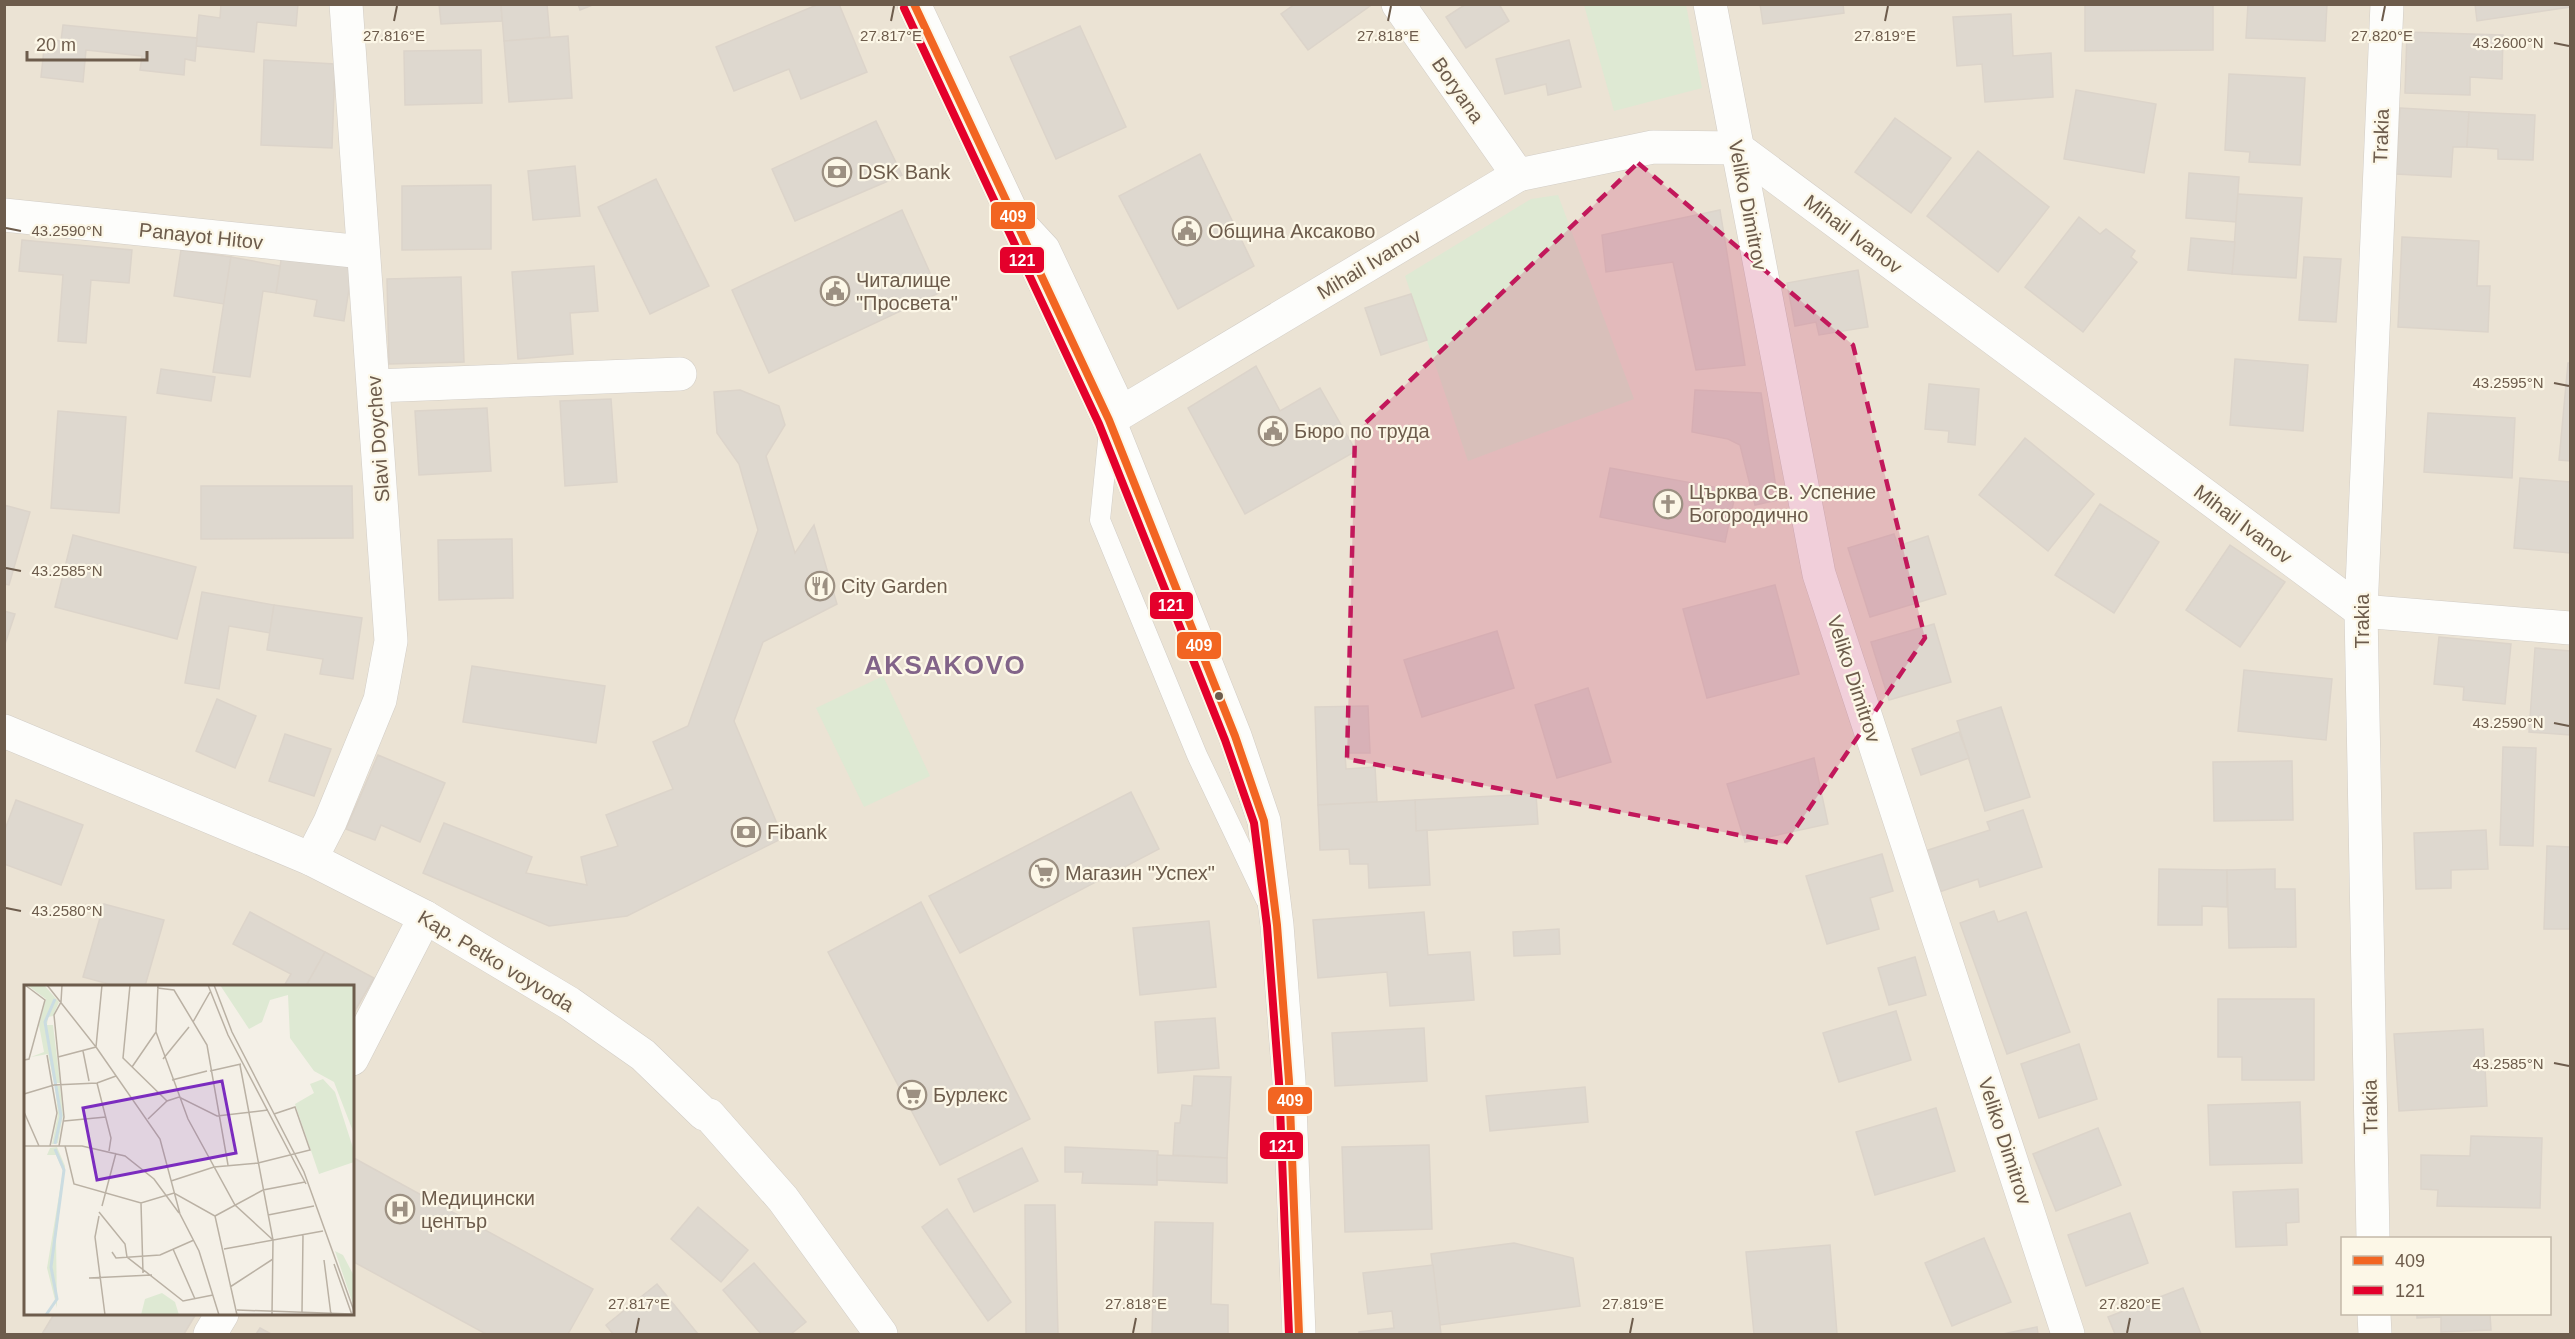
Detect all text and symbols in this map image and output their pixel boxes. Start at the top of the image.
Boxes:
scale bar [27,24,147,62]
text: 27.816°E [363,27,425,44]
text: 27.817°E [860,27,922,44]
text: 27.818°E [1357,27,1419,44]
text: 27.819°E [1854,27,1916,44]
text: 27.820°E [2351,27,2413,44]
text: 43.2600°N [2472,34,2544,51]
text: 20 m [36,35,76,55]
street label: Boryana [1428,53,1489,128]
street label: Trakia [2369,107,2393,164]
street label: Veliko Dimitrov [1725,138,1771,272]
bank icon: DSK Bank [821,156,853,188]
place label: DSK Bank [858,161,951,183]
street label: Mihail Ivanov [1800,190,1906,278]
line badge: 409 [990,201,1036,230]
text: 409 [1000,208,1026,225]
public building icon: Община Аксаково [1171,215,1203,247]
street label: Panayot Hitov [138,219,264,253]
place label: Община Аксаково [1208,220,1375,242]
text: 43.2590°N [31,222,103,239]
street label: Mihail Ivanov [1313,225,1425,303]
line badge: 121 [999,246,1045,274]
text: 121 [1009,252,1035,269]
place label: Читалище "Просвета" [856,269,958,314]
public building icon: Читалище "Просвета" [819,275,851,307]
text: 43.2595°N [2472,374,2544,391]
street label: Slavi Doychev [363,375,393,503]
public building icon: Бюро по труда [1257,415,1289,447]
place label: Бюро по труда [1294,420,1431,442]
street label: Mihail Ivanov [2190,480,2296,568]
place label: Църква Св. Успение Богородично [1689,481,1876,526]
church icon: Църква Св. Успение Богородично [1652,488,1684,520]
text: 43.2585°N [31,562,103,579]
restaurant icon: City Garden [804,570,836,602]
place label: City Garden [841,575,948,597]
line badge: 121 [1149,591,1194,620]
street label: Trakia [2351,593,2373,648]
text: 121 [1158,597,1184,614]
street label: Veliko Dimitrov [1823,613,1885,745]
line badge: 409 [1176,631,1222,660]
text: 409 [1186,637,1212,654]
district label: AKSAKOVO [864,650,1026,680]
unlabelled marker [1213,690,1225,702]
text: 43.2590°N [2472,714,2544,731]
bank icon: Fibank [730,816,762,848]
place label: Fibank [767,821,828,843]
supermarket icon: Магазин "Успех" [1028,857,1060,889]
place label: Магазин "Успех" [1065,862,1215,884]
text: 43.2580°N [31,902,103,919]
street label: Kap. Petko voyvoda [414,906,579,1017]
inset map [24,985,354,1315]
text: 43.2585°N [2472,1055,2544,1072]
street label: Veliko Dimitrov [1974,1075,2036,1207]
supermarket icon: Бурлекс [896,1079,928,1111]
street label: Trakia [2359,1079,2381,1135]
place label: Бурлекс [933,1084,1008,1106]
line badge: 409 [1267,1086,1313,1115]
text: 409 [1277,1092,1303,1109]
line badge: 121 [1259,1131,1304,1160]
text: 121 [1269,1138,1295,1155]
place label: Медицински център [421,1187,535,1232]
hospital icon: Медицински център [384,1193,416,1225]
legend [2341,1237,2551,1315]
text: 409 [2395,1251,2425,1271]
text: 121 [2395,1281,2425,1301]
text: 27.817°E [608,1295,670,1312]
text: 27.818°E [1105,1295,1167,1312]
text: 27.819°E [1602,1295,1664,1312]
text: 27.820°E [2099,1295,2161,1312]

